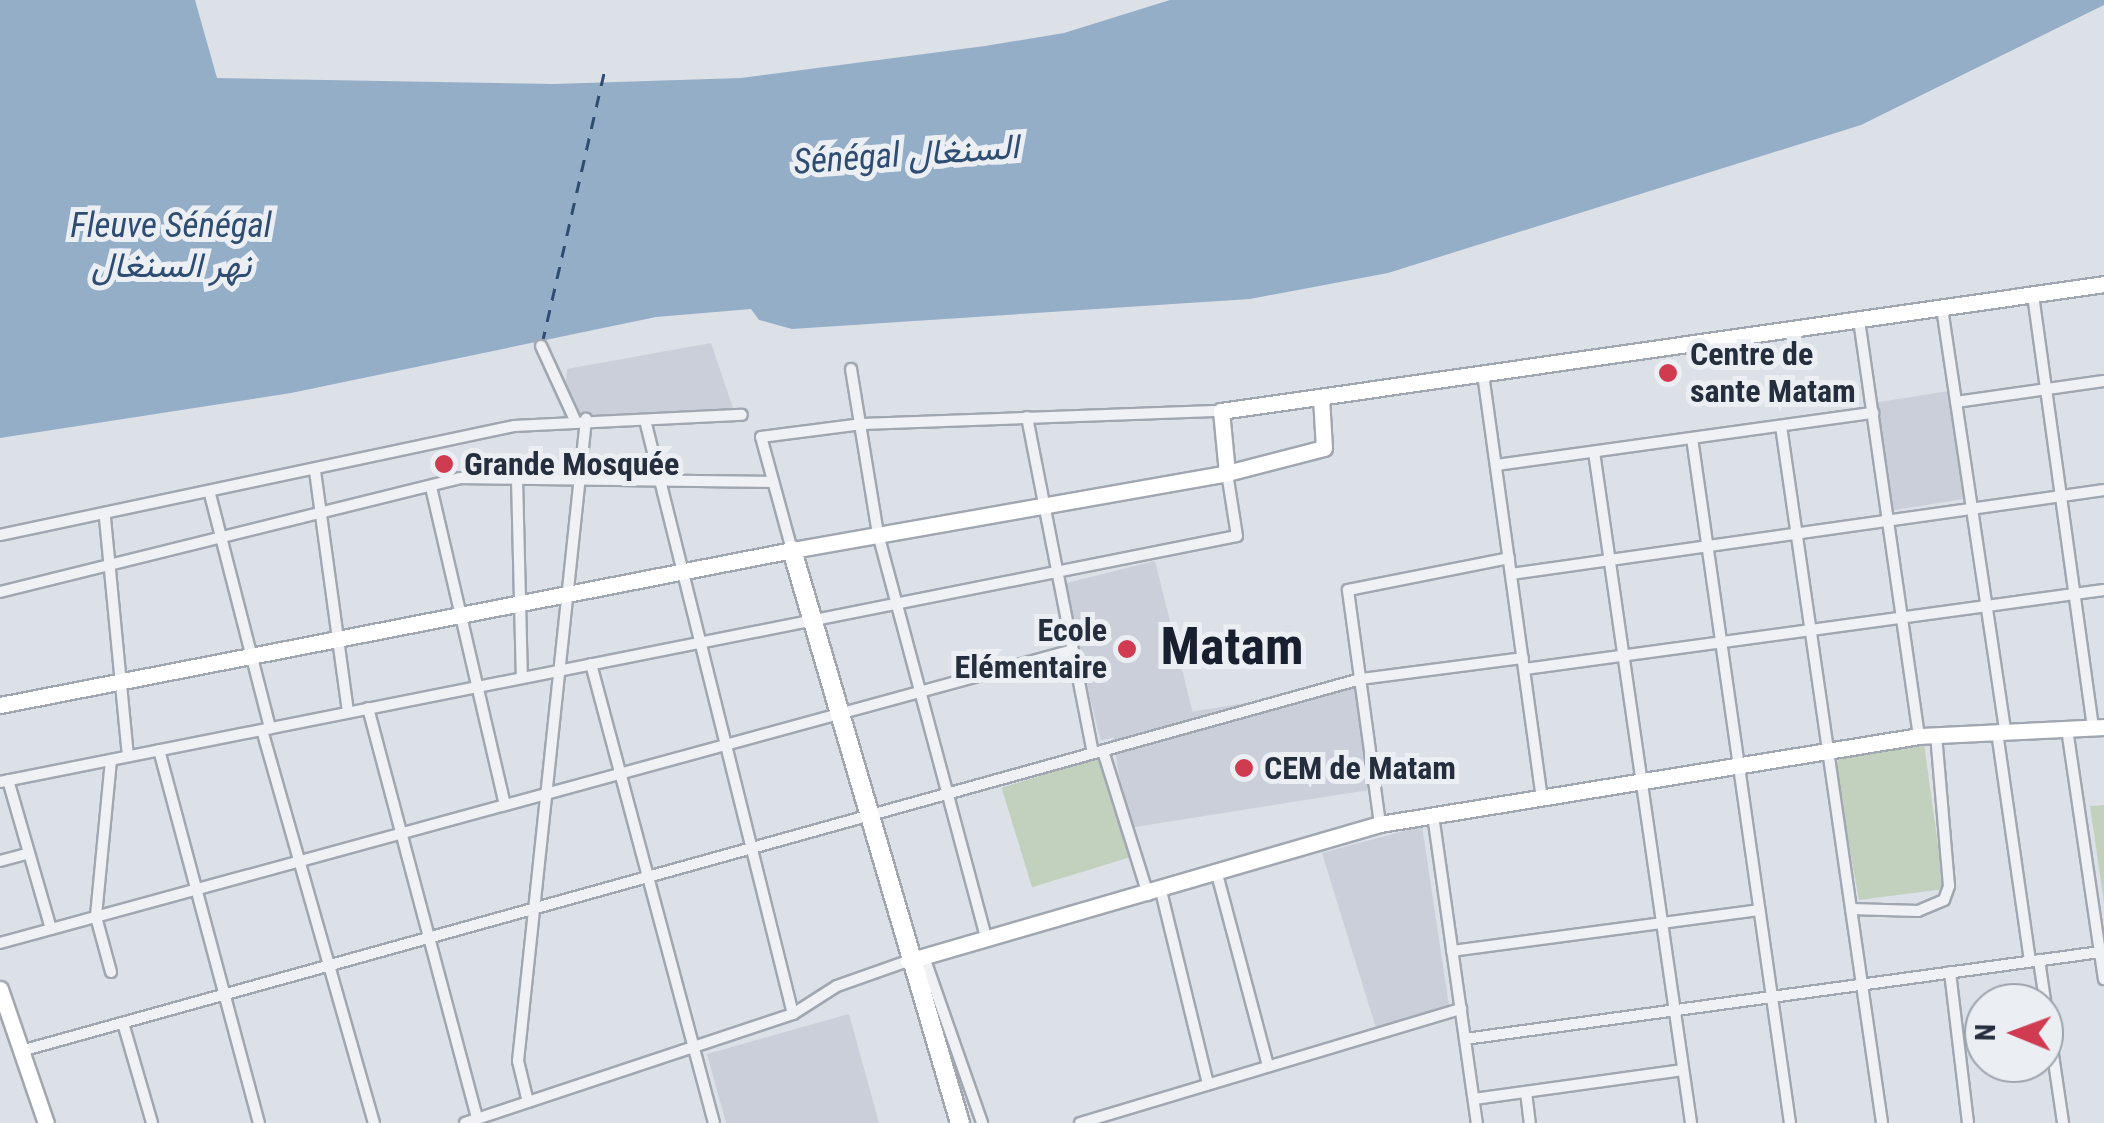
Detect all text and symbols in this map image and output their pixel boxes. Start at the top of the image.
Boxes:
water label: Sénégal السنغال [792,126,1020,184]
water label: Fleuve Sénégal نهر السنغال [70,205,272,287]
place label: Centre de sante Matam [1690,336,1856,411]
marker: Centre de sante Matam [1655,360,1681,386]
place label: Grande Mosquée [464,445,679,483]
marker: Grande Mosquée [433,453,455,475]
place label: Ecole Elémentaire [955,612,1107,687]
district label: Matam [1161,616,1303,678]
marker: Ecole Elémentaire [1116,638,1138,660]
place label: CEM de Matam [1264,749,1456,787]
marker: CEM de Matam [1233,757,1255,779]
north arrow [1964,983,2064,1083]
text: N [1969,1024,2002,1041]

